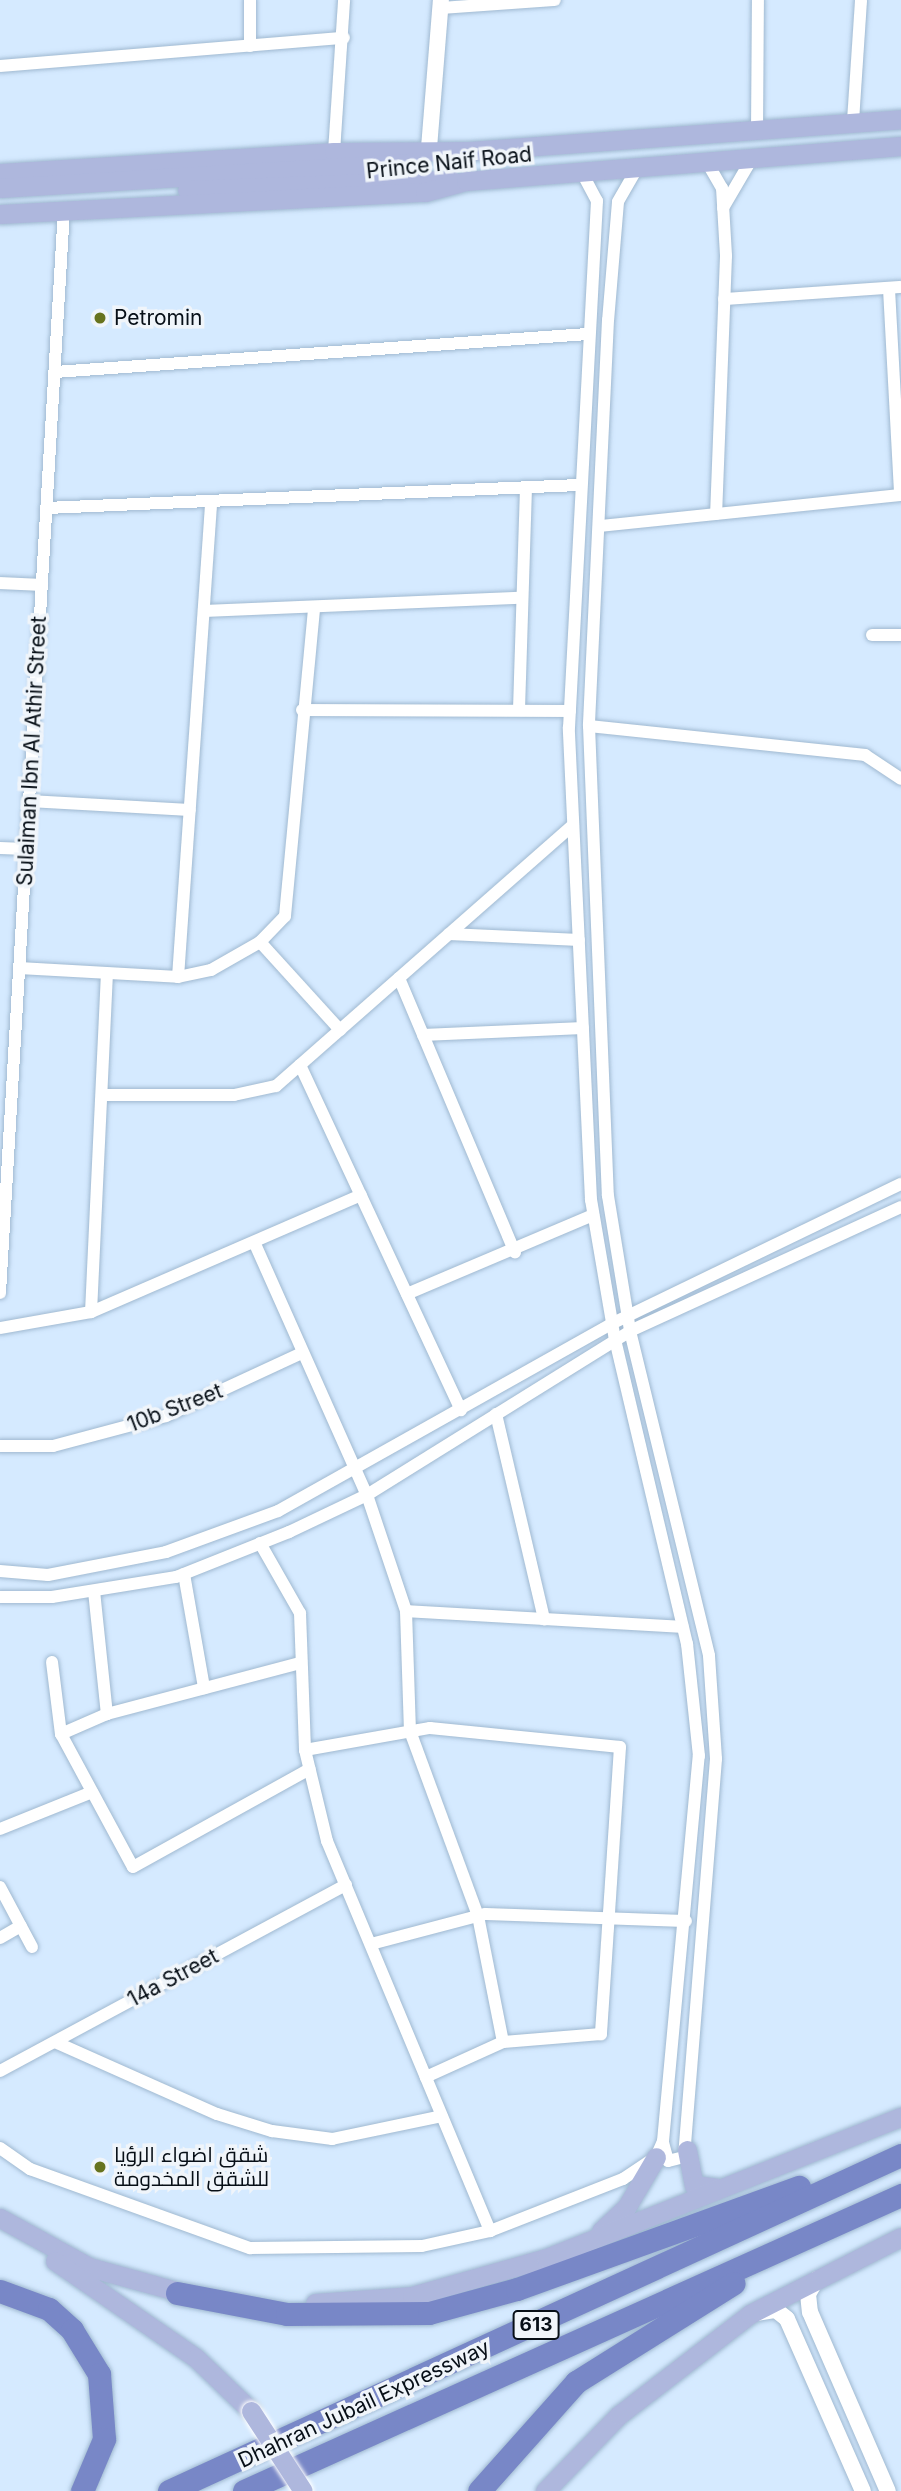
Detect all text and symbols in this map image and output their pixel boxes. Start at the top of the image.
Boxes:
street label: Prince Naif Road [365,142,533,184]
place label: Petromin [114,305,202,331]
marker: Petromin [92,310,108,326]
street label: Sulaiman Ibn Al Athir Street [12,615,52,887]
street label: 10b Street [124,1378,226,1438]
street label: 14a Street [123,1944,223,2012]
place label: شقق اضواء الرؤيا للشقق المخدومة [114,2142,269,2192]
marker: شقق اضواء الرؤيا للشقق المخدومة [92,2159,108,2175]
road number: 613 [512,2310,560,2340]
street label: Dhahran Jubail Expressway [234,2335,494,2473]

